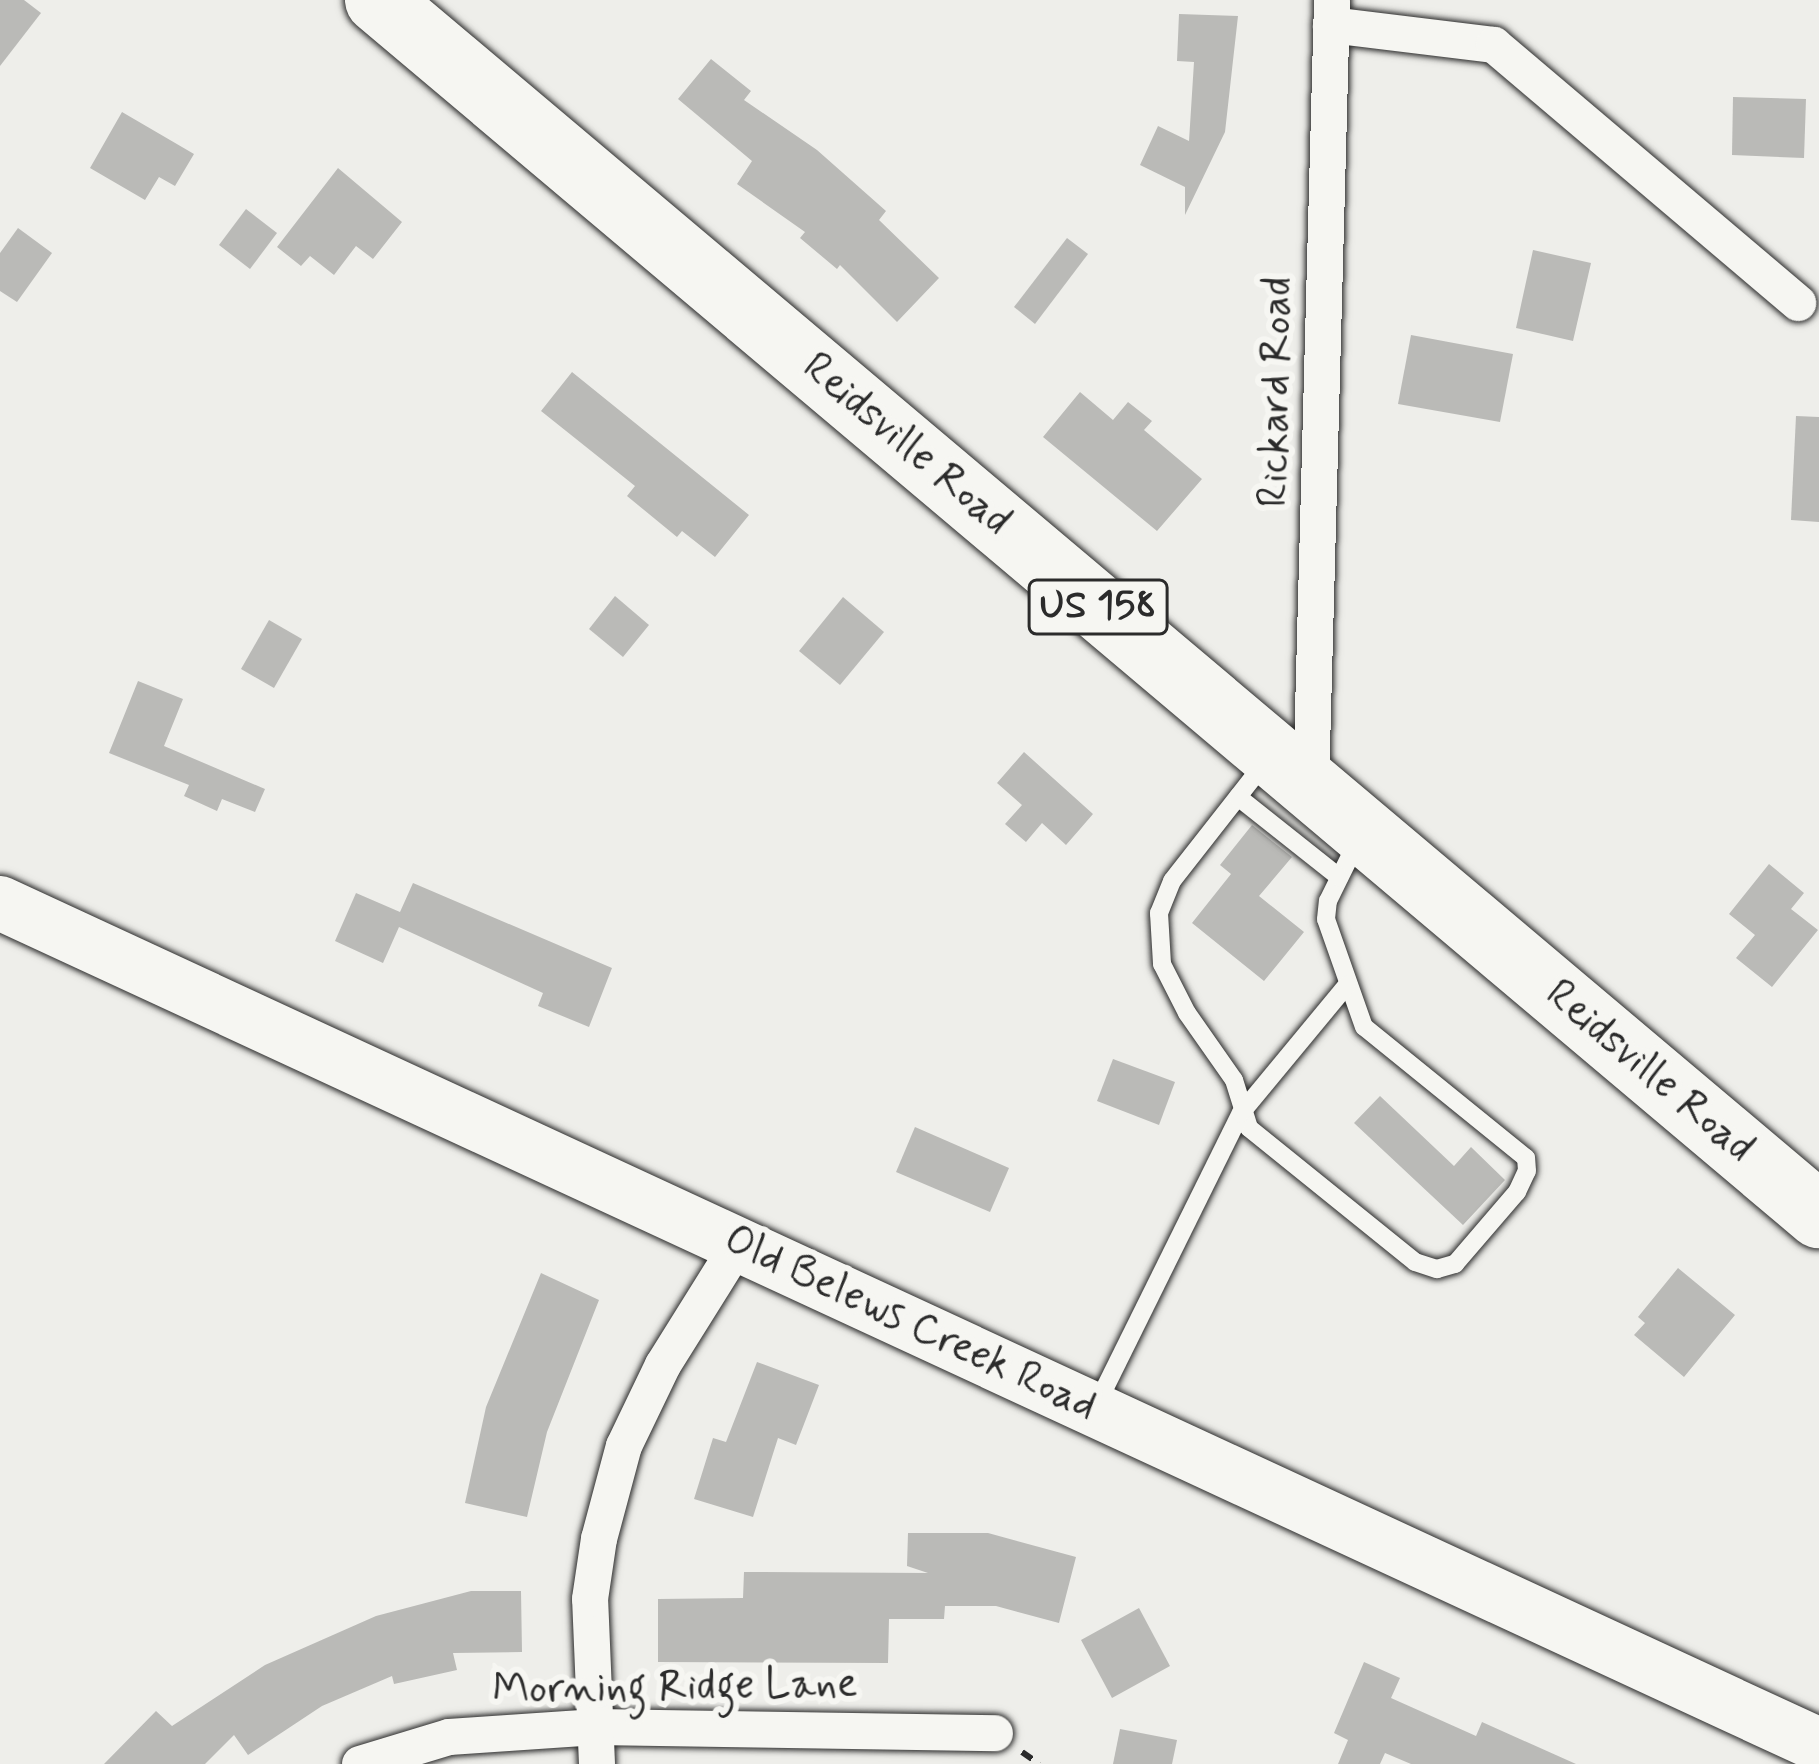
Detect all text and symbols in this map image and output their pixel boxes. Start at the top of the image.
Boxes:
street label: Rickard Road [1250,278,1304,506]
street label: Reidsville Road [792,344,1020,546]
road number: US 158 [1026,574,1170,640]
street label: Reidsville Road [1535,971,1763,1173]
street label: Old Belews Creek Road [712,1214,1108,1434]
street label: Morning Ridge Lane [493,1660,857,1716]

